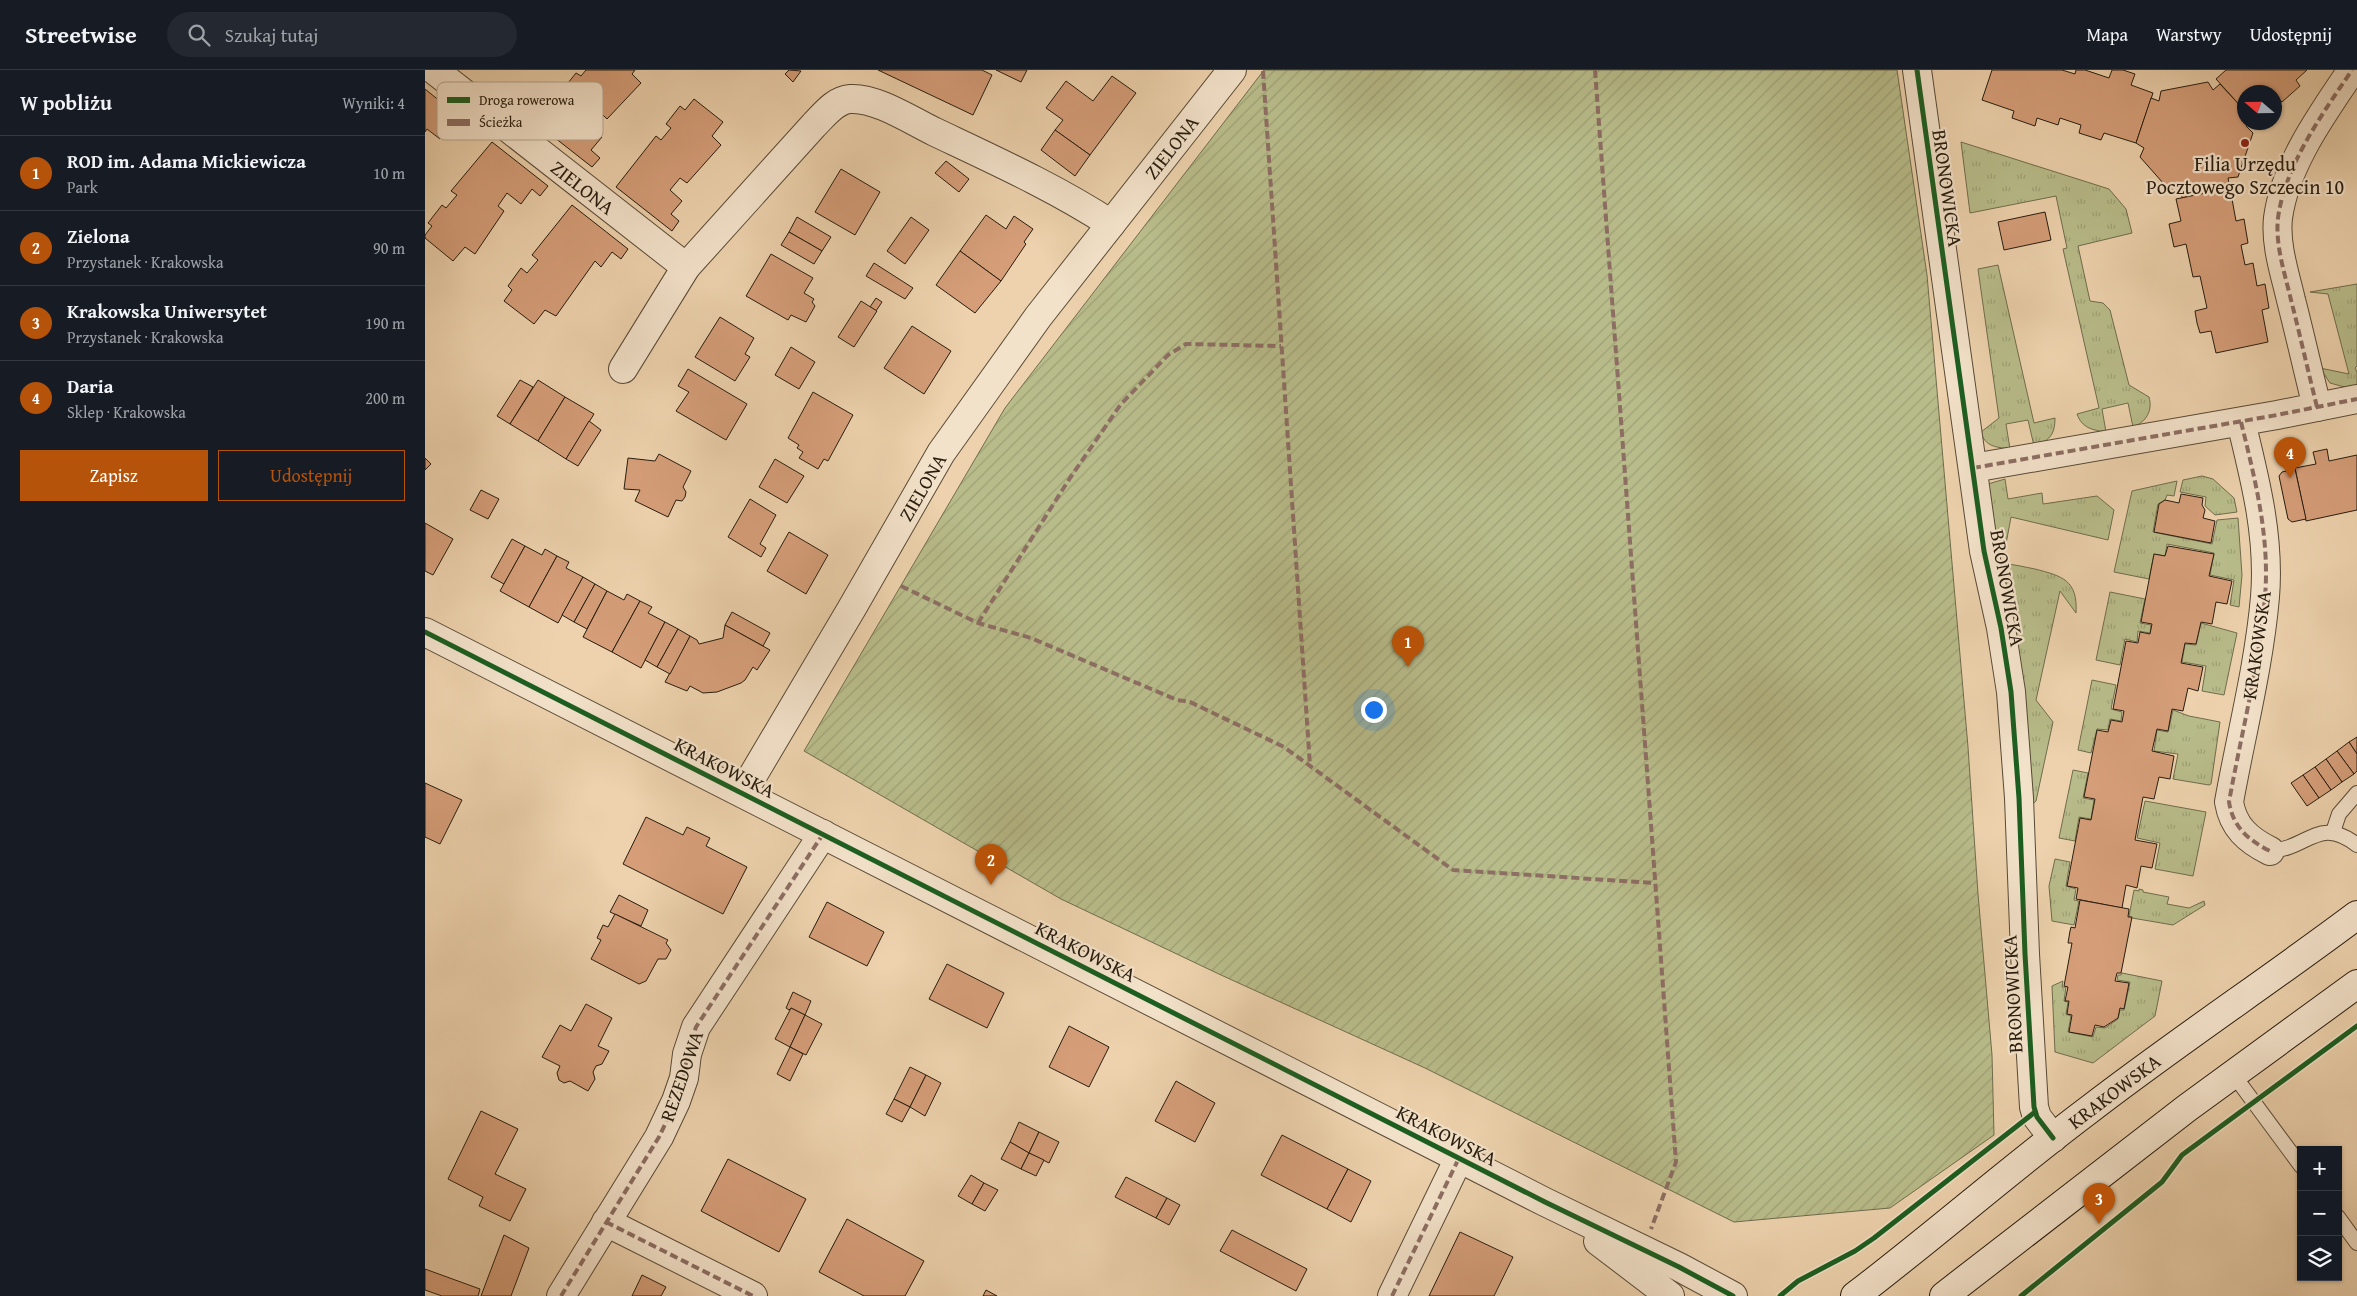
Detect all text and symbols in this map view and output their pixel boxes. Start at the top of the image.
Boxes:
search box [167,12,517,57]
text: Streetwise [25,17,137,52]
icon: search [185,21,213,49]
text: Szukaj tutaj [225,21,318,49]
text: Mapa [2086,21,2128,48]
text: Warstwy [2156,21,2222,48]
text: Udostępnij [2250,21,2332,48]
legend [437,82,603,140]
north arrow [2237,85,2282,130]
text: W pobliżu [20,87,112,118]
text: Droga rowerowa [479,90,575,110]
text: Wyniki: 4 [342,91,405,115]
street label: ZIELONA [1137,109,1205,185]
text: Ścieżka [479,112,523,132]
street label: BRONOWICKA [1925,127,1971,249]
marker: Filia Urzędu Pocztowego Szczecin 10 [2239,137,2251,149]
text: ROD im. Adama Mickiewicza [67,147,306,175]
place label: Filia Urzędu Pocztowego Szczecin 10 [2146,149,2344,201]
street label: ZIELONA [545,153,621,221]
text: 1 [32,161,40,185]
text: 10 m [373,161,405,185]
text: Park [67,175,98,199]
text: Zielona [67,222,130,250]
text: 2 [32,236,40,260]
text: 90 m [373,236,405,260]
text: Przystanek · Krakowska [67,250,224,274]
text: Krakowska Uniwersytet [67,297,267,325]
text: 3 [32,311,40,335]
text: 190 m [365,311,405,335]
text: Przystanek · Krakowska [67,325,224,349]
text: Daria [67,372,113,400]
text: 4 [32,386,40,410]
text: 200 m [365,386,405,410]
text: Sklep · Krakowska [67,400,186,424]
pin: 4 [2274,437,2306,478]
street label: ZIELONA [891,448,953,526]
button: Zapisz [20,450,208,501]
button: Udostępnij [218,450,405,501]
street label: BRONOWICKA [1983,527,2033,649]
street label: KRAKOWSKA [2234,589,2278,701]
pin: 1 [1392,626,1424,667]
your location [1361,697,1387,723]
street label: KRAKOWSKA [670,729,780,805]
pin: 2 [975,844,1007,885]
street label: KRAKOWSKA [1031,913,1141,989]
street label: BRONOWICKA [1994,934,2030,1054]
street label: REZEDOWA [652,1027,710,1125]
street label: KRAKOWSKA [2061,1046,2167,1136]
street label: KRAKOWSKA [1392,1097,1502,1173]
map controls [2297,1146,2342,1281]
button: + [2297,1146,2342,1191]
pin: 3 [2083,1183,2115,1224]
button: − [2297,1191,2342,1236]
button: layers [2297,1236,2342,1281]

